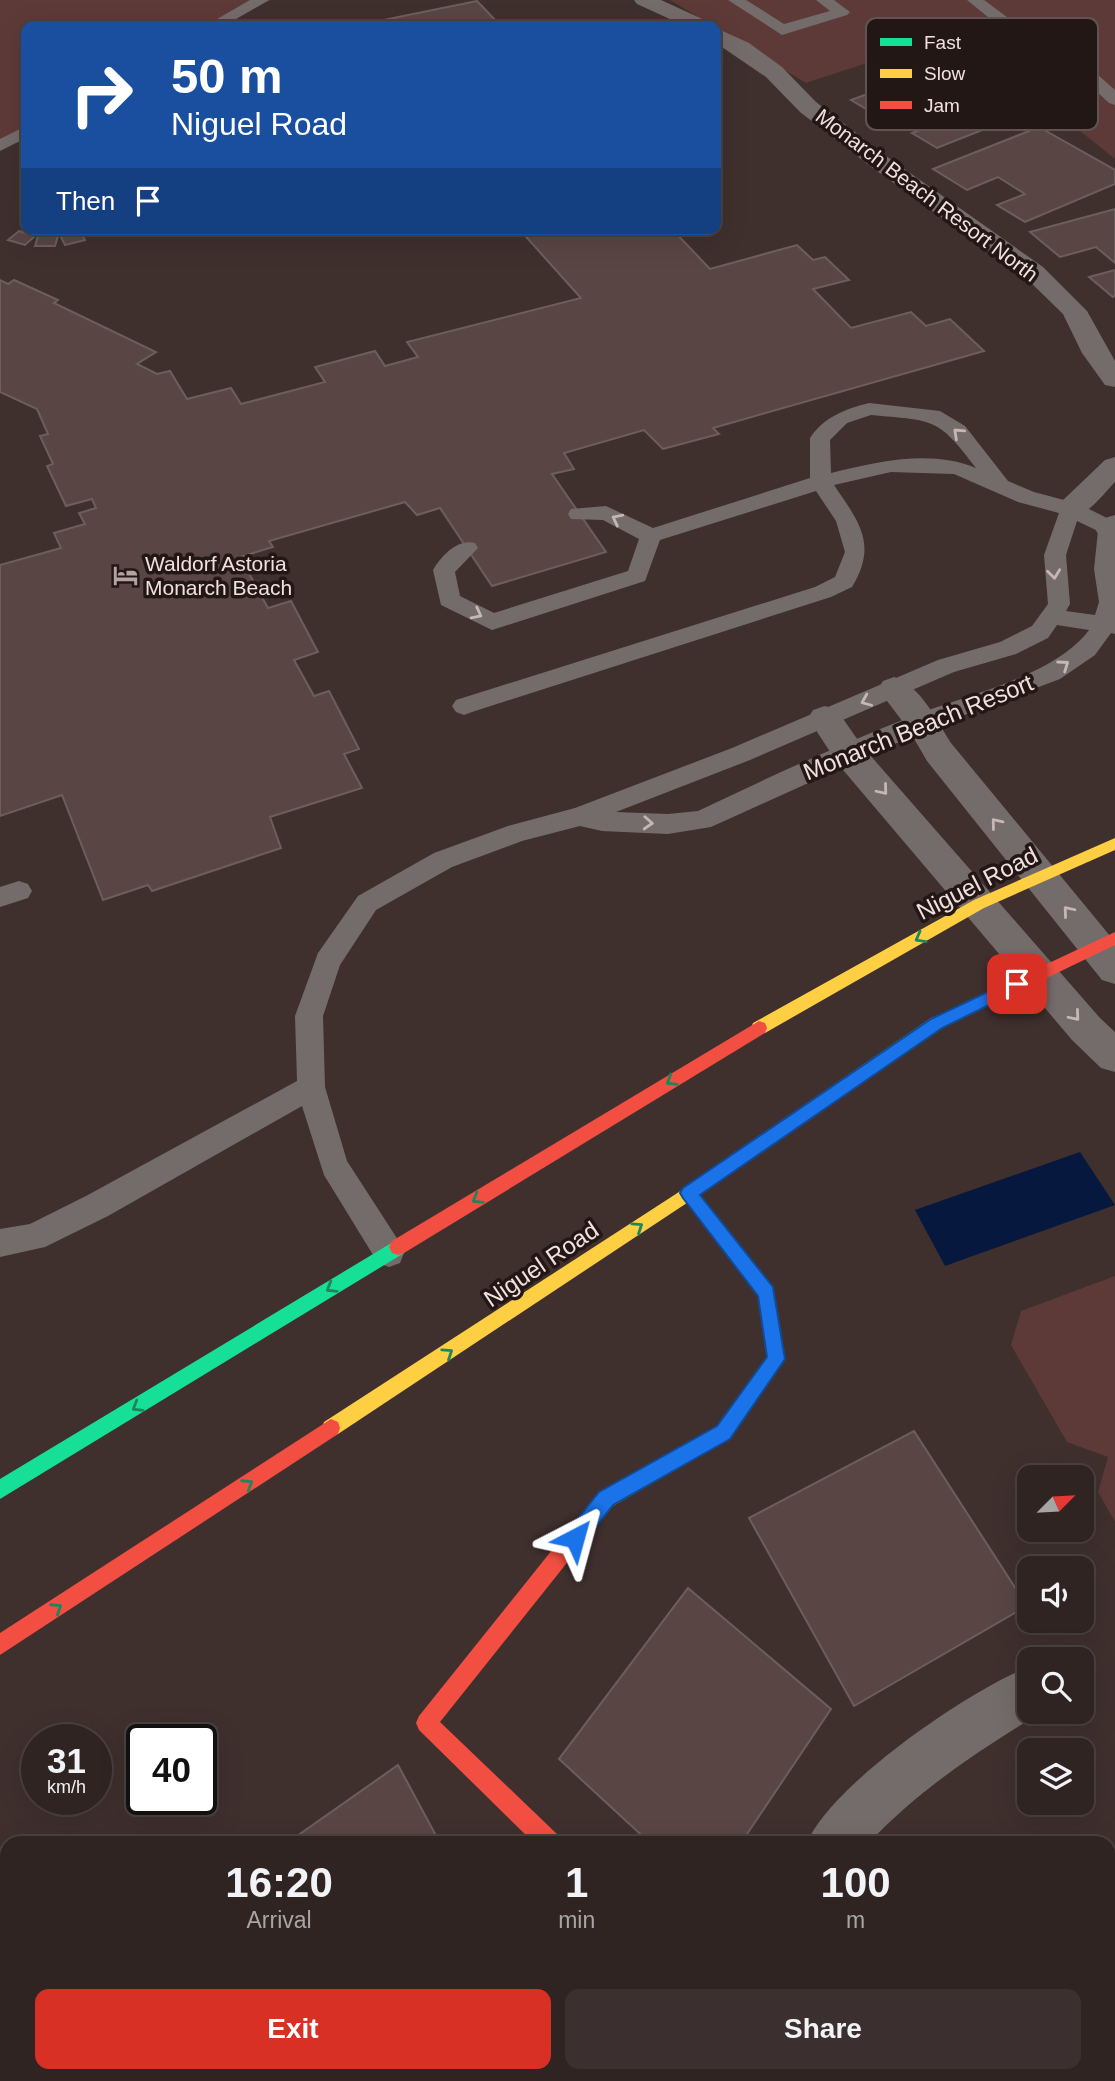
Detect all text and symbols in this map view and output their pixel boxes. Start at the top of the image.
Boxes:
legend [866,18,1098,130]
text: Fast [924,32,962,53]
icon: right [56,49,147,140]
text: 50 m [171,49,283,103]
text: Slow [924,63,965,84]
text: Jam [924,95,960,116]
street label: Monarch Beach Resort North [811,104,1043,286]
text: Niguel Road [171,106,347,142]
icon: arrive [129,182,167,220]
text: Then [56,186,115,216]
one-way arrow [953,429,966,441]
one-way arrow [612,513,624,527]
place label: Waldorf Astoria Monarch Beach [145,552,292,599]
hotel icon: Waldorf Astoria Monarch Beach [111,561,139,589]
one-way arrow [1047,568,1062,580]
one-way arrow [470,606,482,620]
one-way arrow [1056,661,1069,673]
street label: Monarch Beach Resort [799,668,1037,785]
one-way arrow [861,692,873,706]
one-way arrow [875,782,887,795]
one-way arrow [643,815,654,830]
one-way arrow [991,818,1004,830]
street label: Niguel Road [912,841,1042,925]
one-way arrow [1064,906,1076,919]
one-way arrow [915,930,927,943]
pin [987,954,1047,1014]
icon: arrive [998,965,1036,1003]
one-way arrow [1067,1008,1079,1021]
one-way arrow [665,1072,678,1085]
one-way arrow [471,1191,484,1204]
street label: Niguel Road [479,1216,603,1312]
one-way arrow [630,1223,643,1235]
one-way arrow [326,1280,339,1293]
one-way arrow [440,1348,453,1361]
one-way arrow [131,1398,144,1411]
north arrow [1017,1465,1094,1542]
map controls [1017,1465,1094,1815]
one-way arrow [240,1479,253,1492]
position arrow [538,1501,612,1575]
button: sound [1017,1556,1094,1633]
one-way arrow [49,1604,62,1616]
button: search [1017,1647,1094,1724]
speed limit sign: 40 [126,1724,217,1815]
button: layers [1017,1738,1094,1815]
text: 31 [47,1741,86,1780]
text: km/h [47,1777,86,1797]
text: 16:20 [225,1859,333,1906]
text: 1 [565,1859,588,1906]
text: 100 [821,1859,891,1906]
text: Arrival [246,1907,312,1933]
text: min [558,1907,595,1933]
text: m [846,1907,865,1933]
button: Exit [35,1989,551,2069]
button: Share [565,1989,1081,2069]

